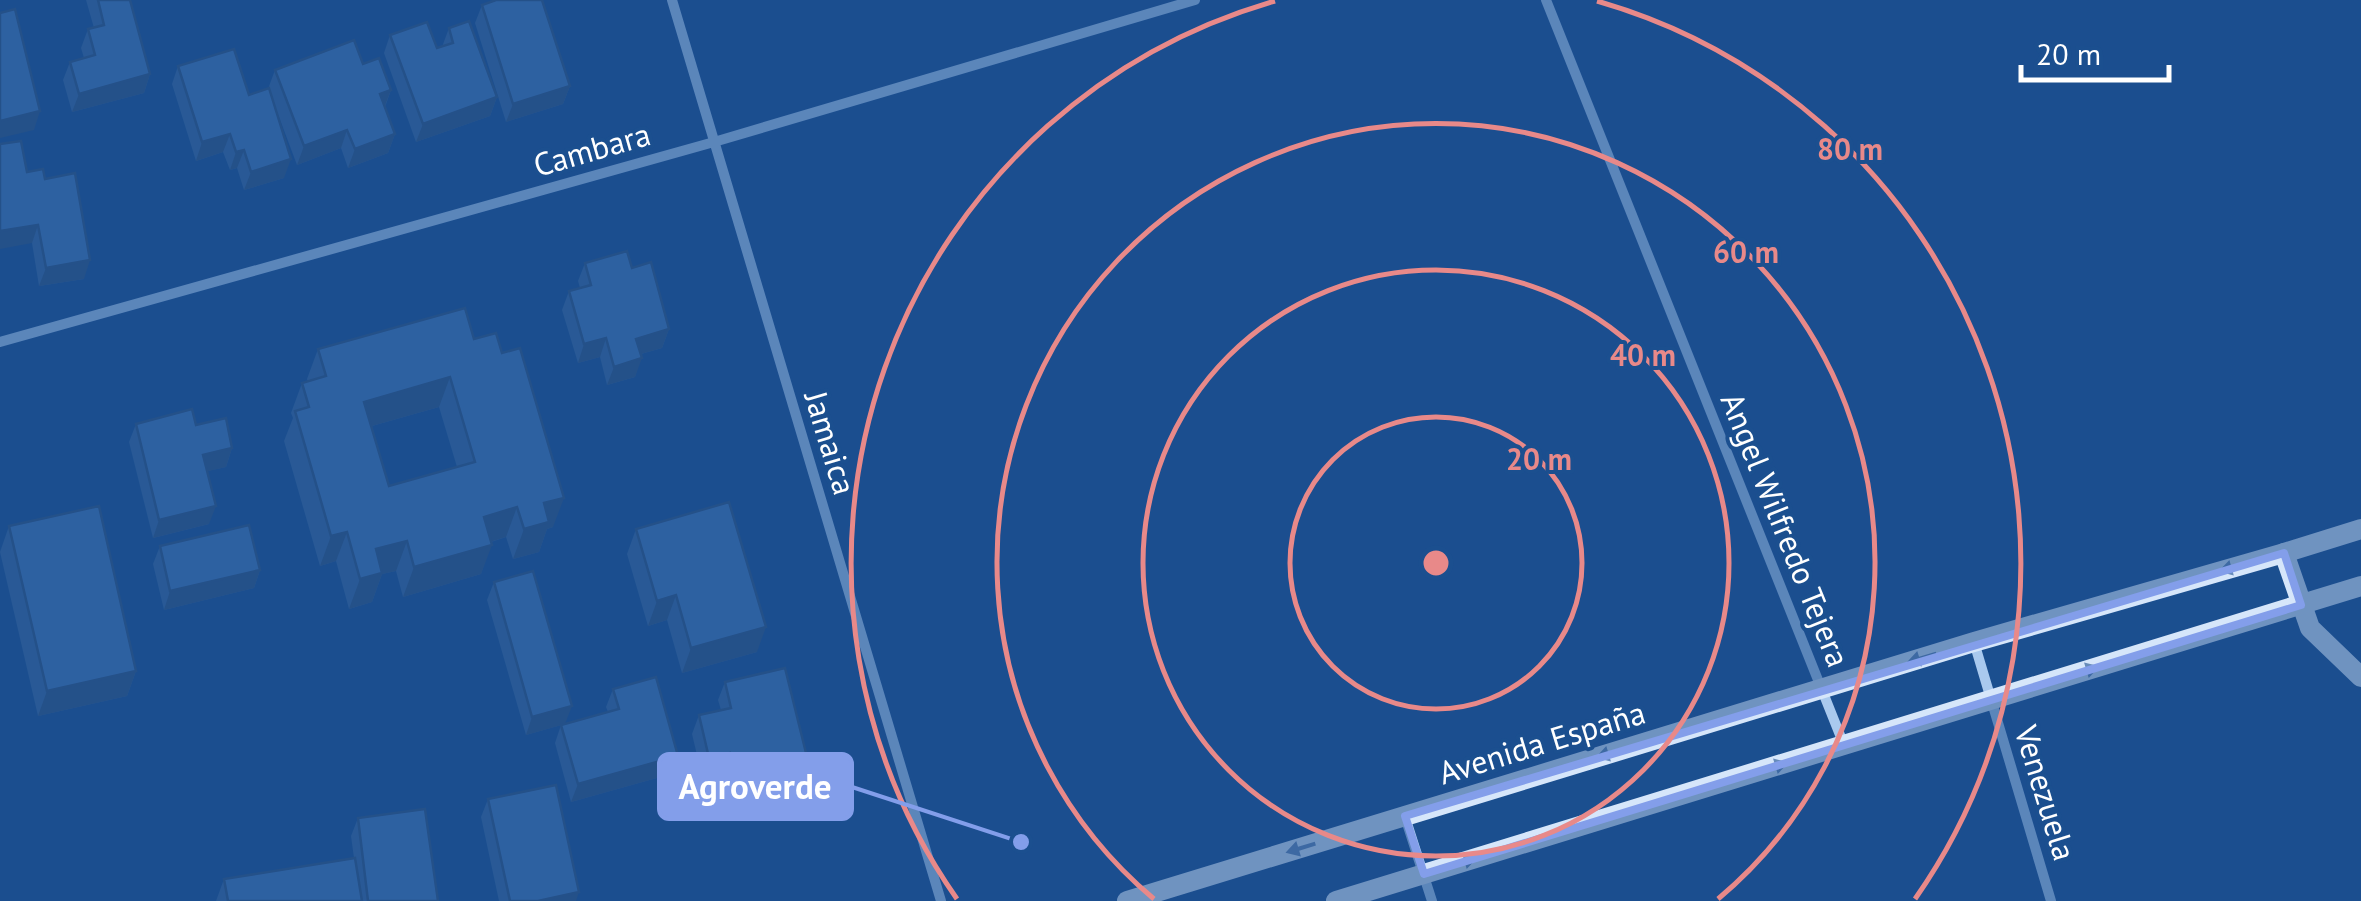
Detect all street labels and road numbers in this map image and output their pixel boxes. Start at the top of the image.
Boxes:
street label: Cambara [529,112,655,186]
street label: Jamaica [795,384,867,499]
street label: Angel Wilfredo Tejera [1712,386,1860,673]
street label: Avenida España [1433,691,1650,793]
street label: Venezuela [2005,719,2086,865]

